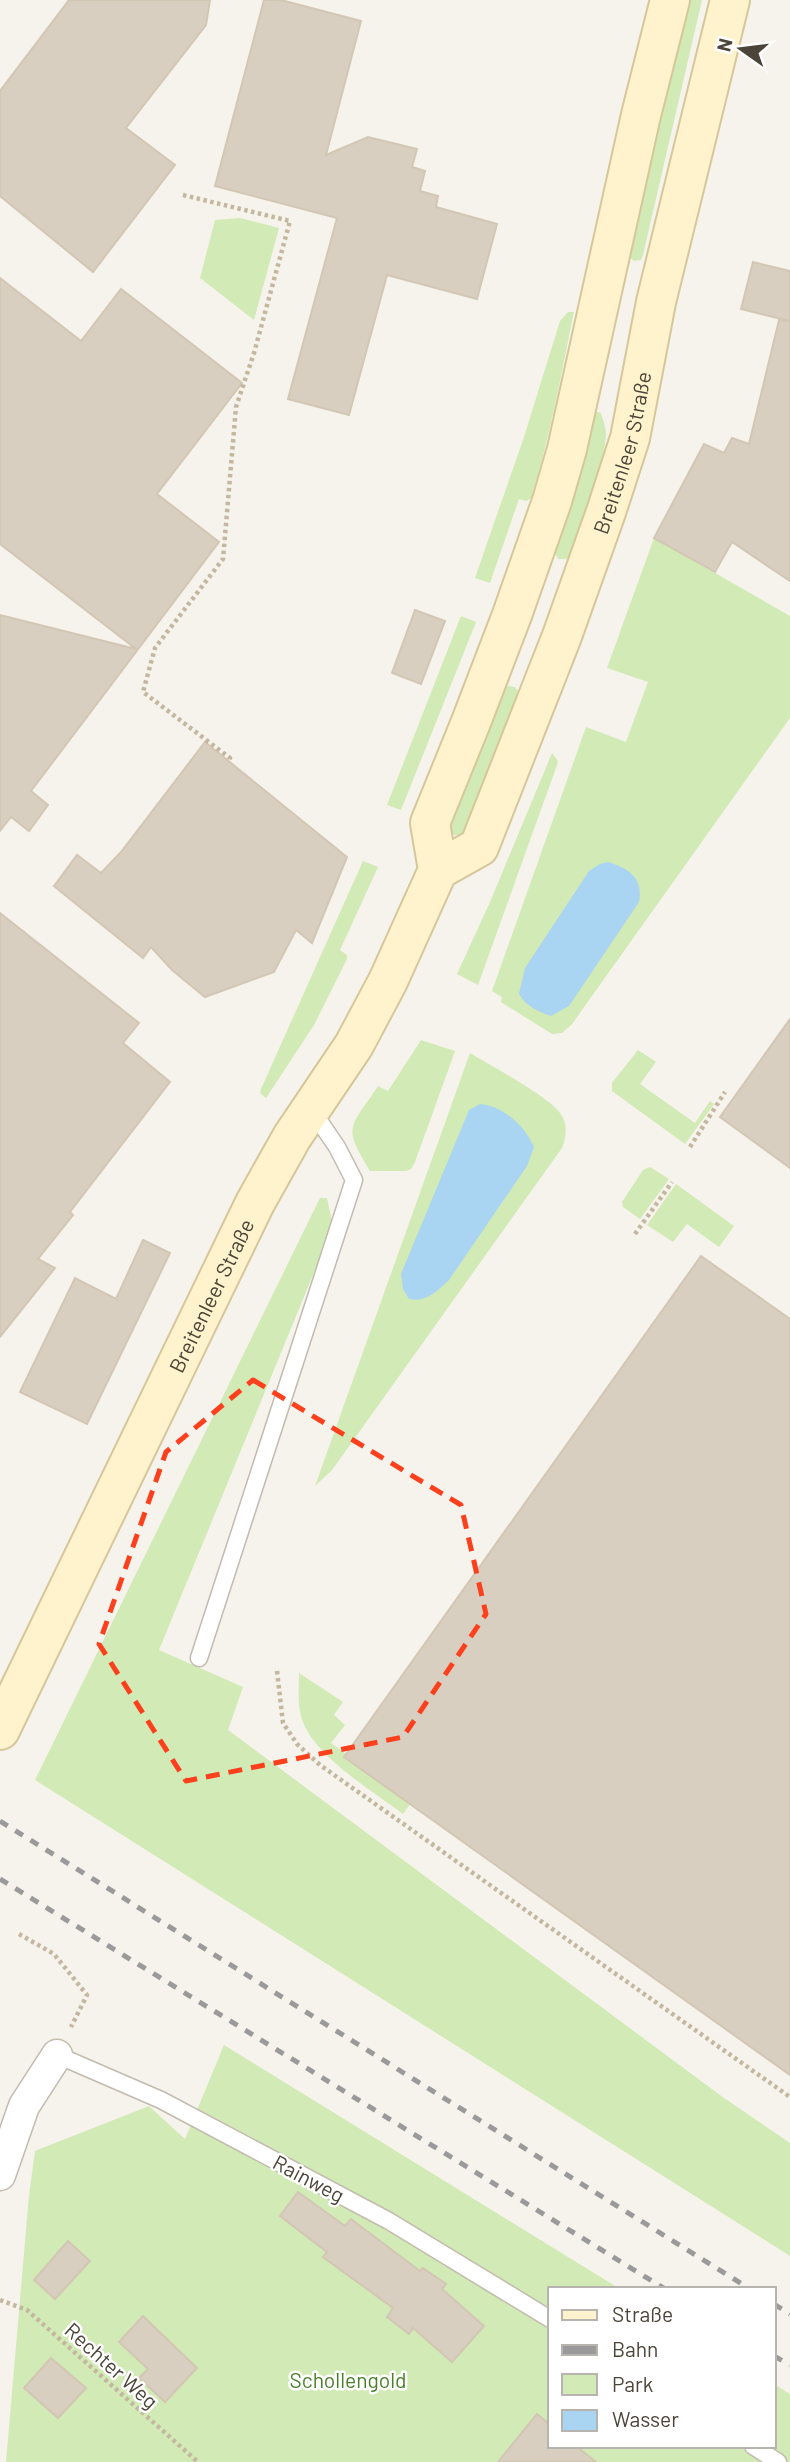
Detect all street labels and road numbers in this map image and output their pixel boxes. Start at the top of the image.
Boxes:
street label: Breitenleer Straße [587,369,655,537]
street label: Breitenleer Straße [163,1214,258,1376]
street label: Rainweg [269,2149,349,2207]
street label: Rechter Weg [60,2317,164,2413]

